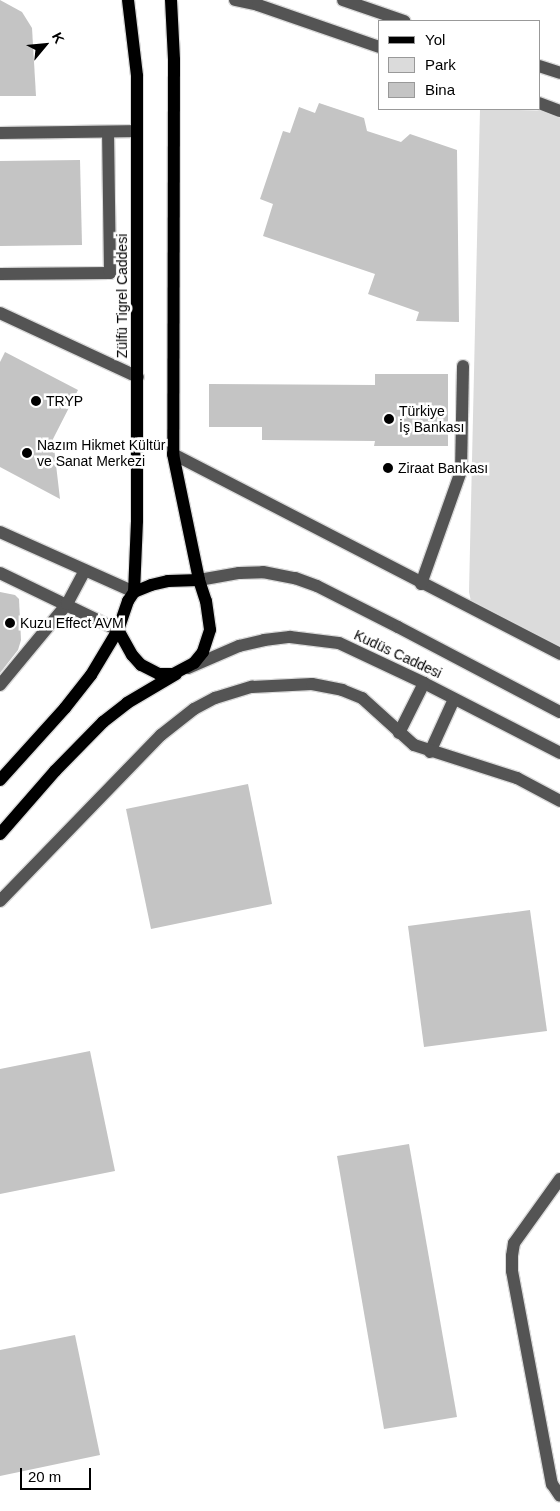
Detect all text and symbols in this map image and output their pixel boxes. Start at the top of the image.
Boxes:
north arrow [20,20,70,70]
legend [378,20,540,110]
text: K [49,30,68,46]
text: Yol [425,31,445,48]
text: Park [425,56,456,73]
text: Bina [425,81,455,98]
street label: Zülfü Tigrel Caddesi [114,234,130,358]
place label: TRYP [46,393,83,409]
marker: TRYP [30,395,42,407]
place label: Türkiye İş Bankası [399,403,464,436]
marker: Türkiye İş Bankası [383,413,395,425]
place label: Nazım Hikmet Kültür ve Sanat Merkezi [37,437,165,470]
marker: Nazım Hikmet Kültür ve Sanat Merkezi [21,447,33,459]
place label: Ziraat Bankası [398,460,488,476]
marker: Ziraat Bankası [382,462,394,474]
place label: Kuzu Effect AVM [20,615,125,631]
marker: Kuzu Effect AVM [4,617,16,629]
street label: Kudüs Caddesi [351,626,445,682]
scale bar [22,1458,94,1490]
text: 20 m [28,1468,61,1485]

